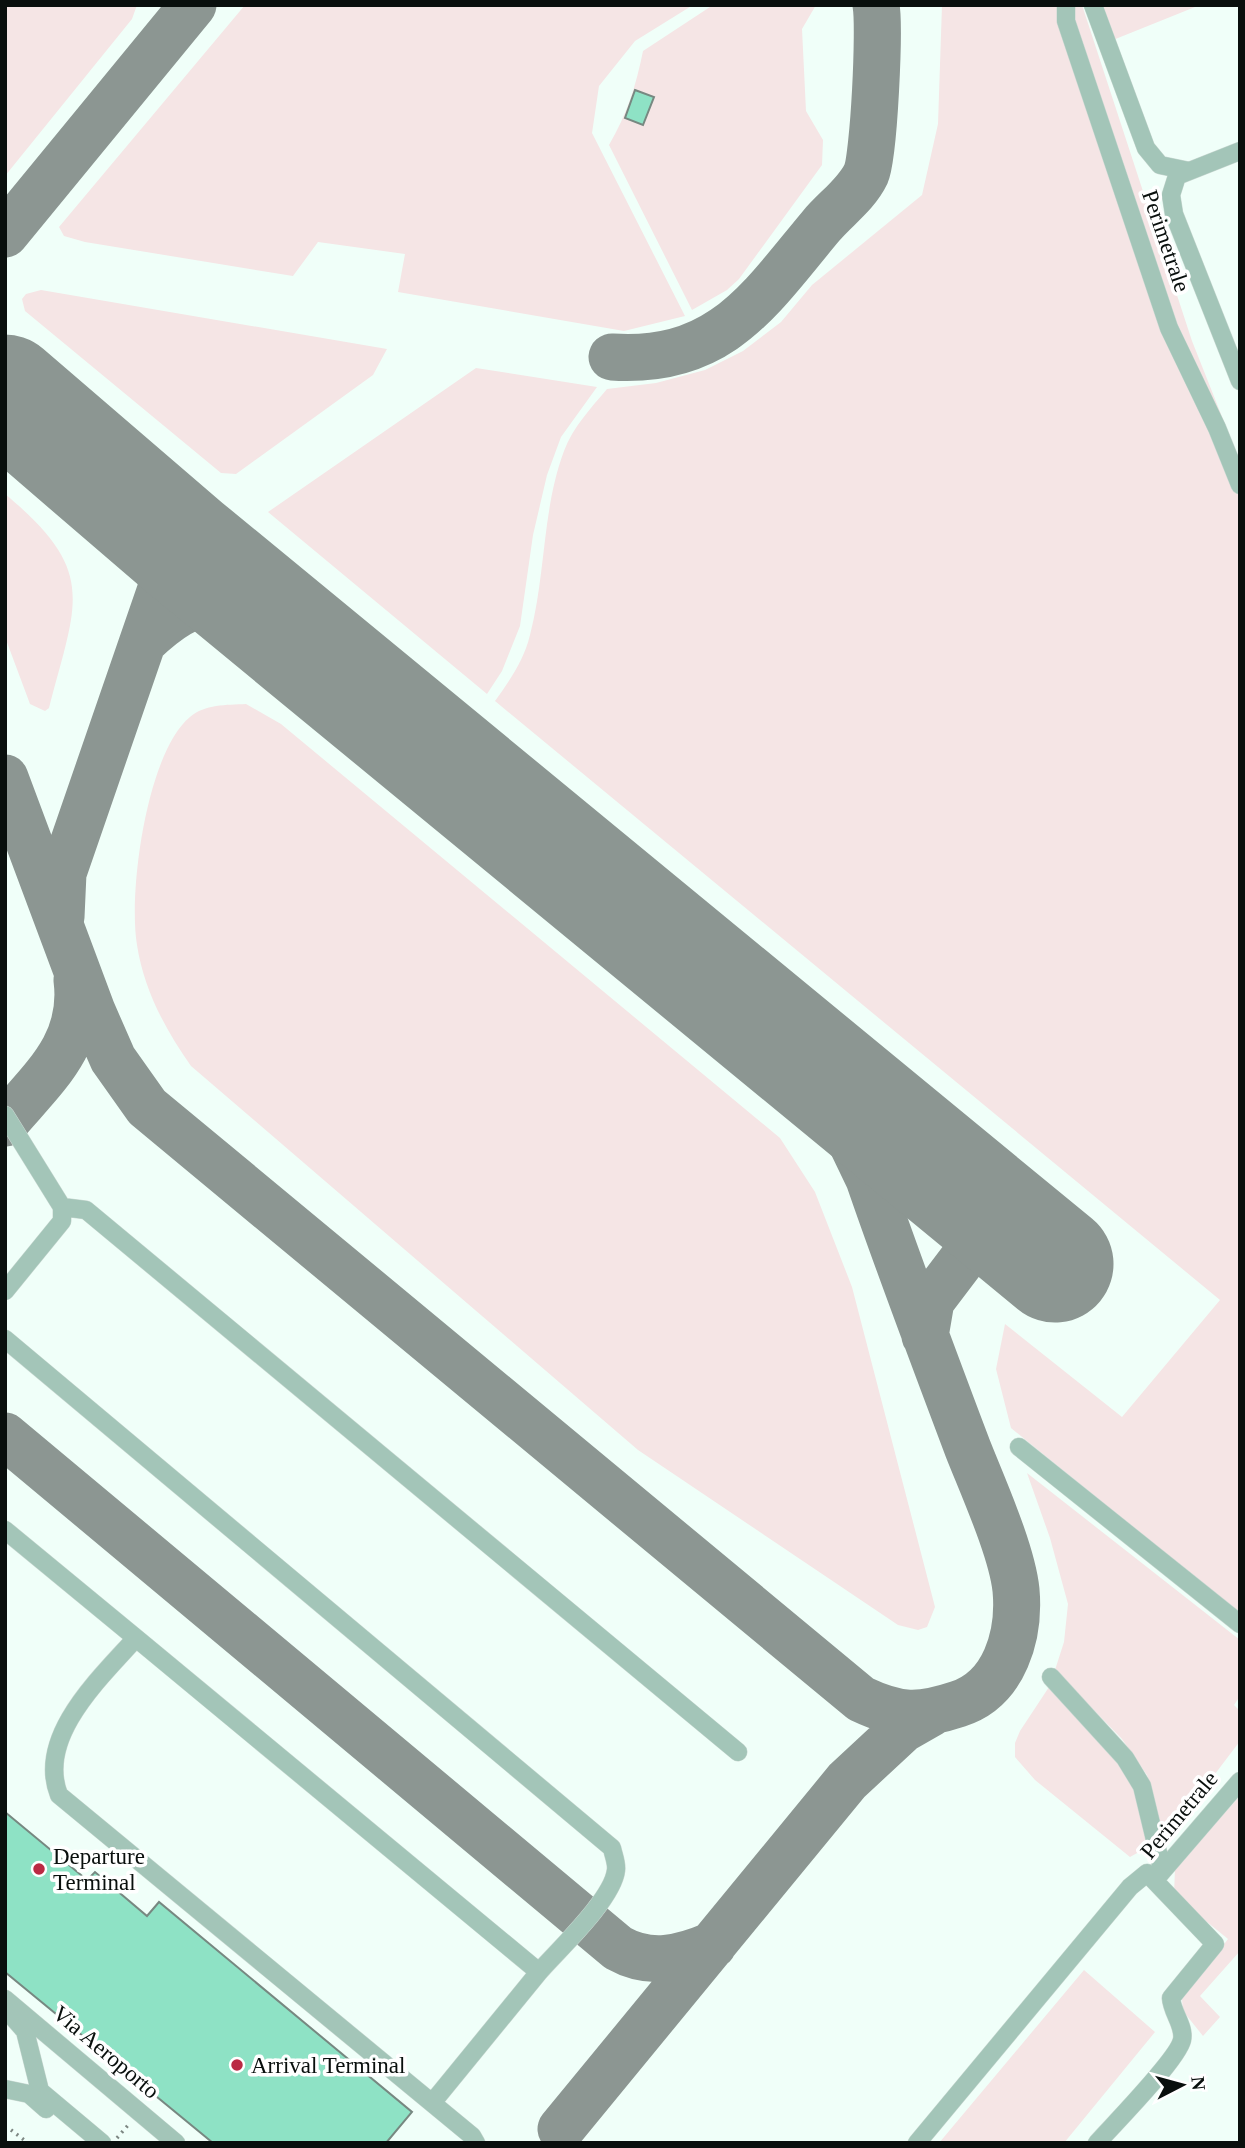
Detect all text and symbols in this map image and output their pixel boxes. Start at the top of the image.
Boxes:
street label: Perimetrale [1137,187,1195,295]
street label: Perimetrale [1135,1766,1223,1864]
place label: Departure Terminal [53,1844,145,1895]
marker: Departure Terminal [31,1861,47,1877]
street label: Via Aeroporto [48,2000,164,2104]
north arrow [1147,2050,1217,2120]
place label: Arrival Terminal [251,2053,405,2078]
marker: Arrival Terminal [229,2057,245,2073]
text: N [1187,2075,1210,2091]

